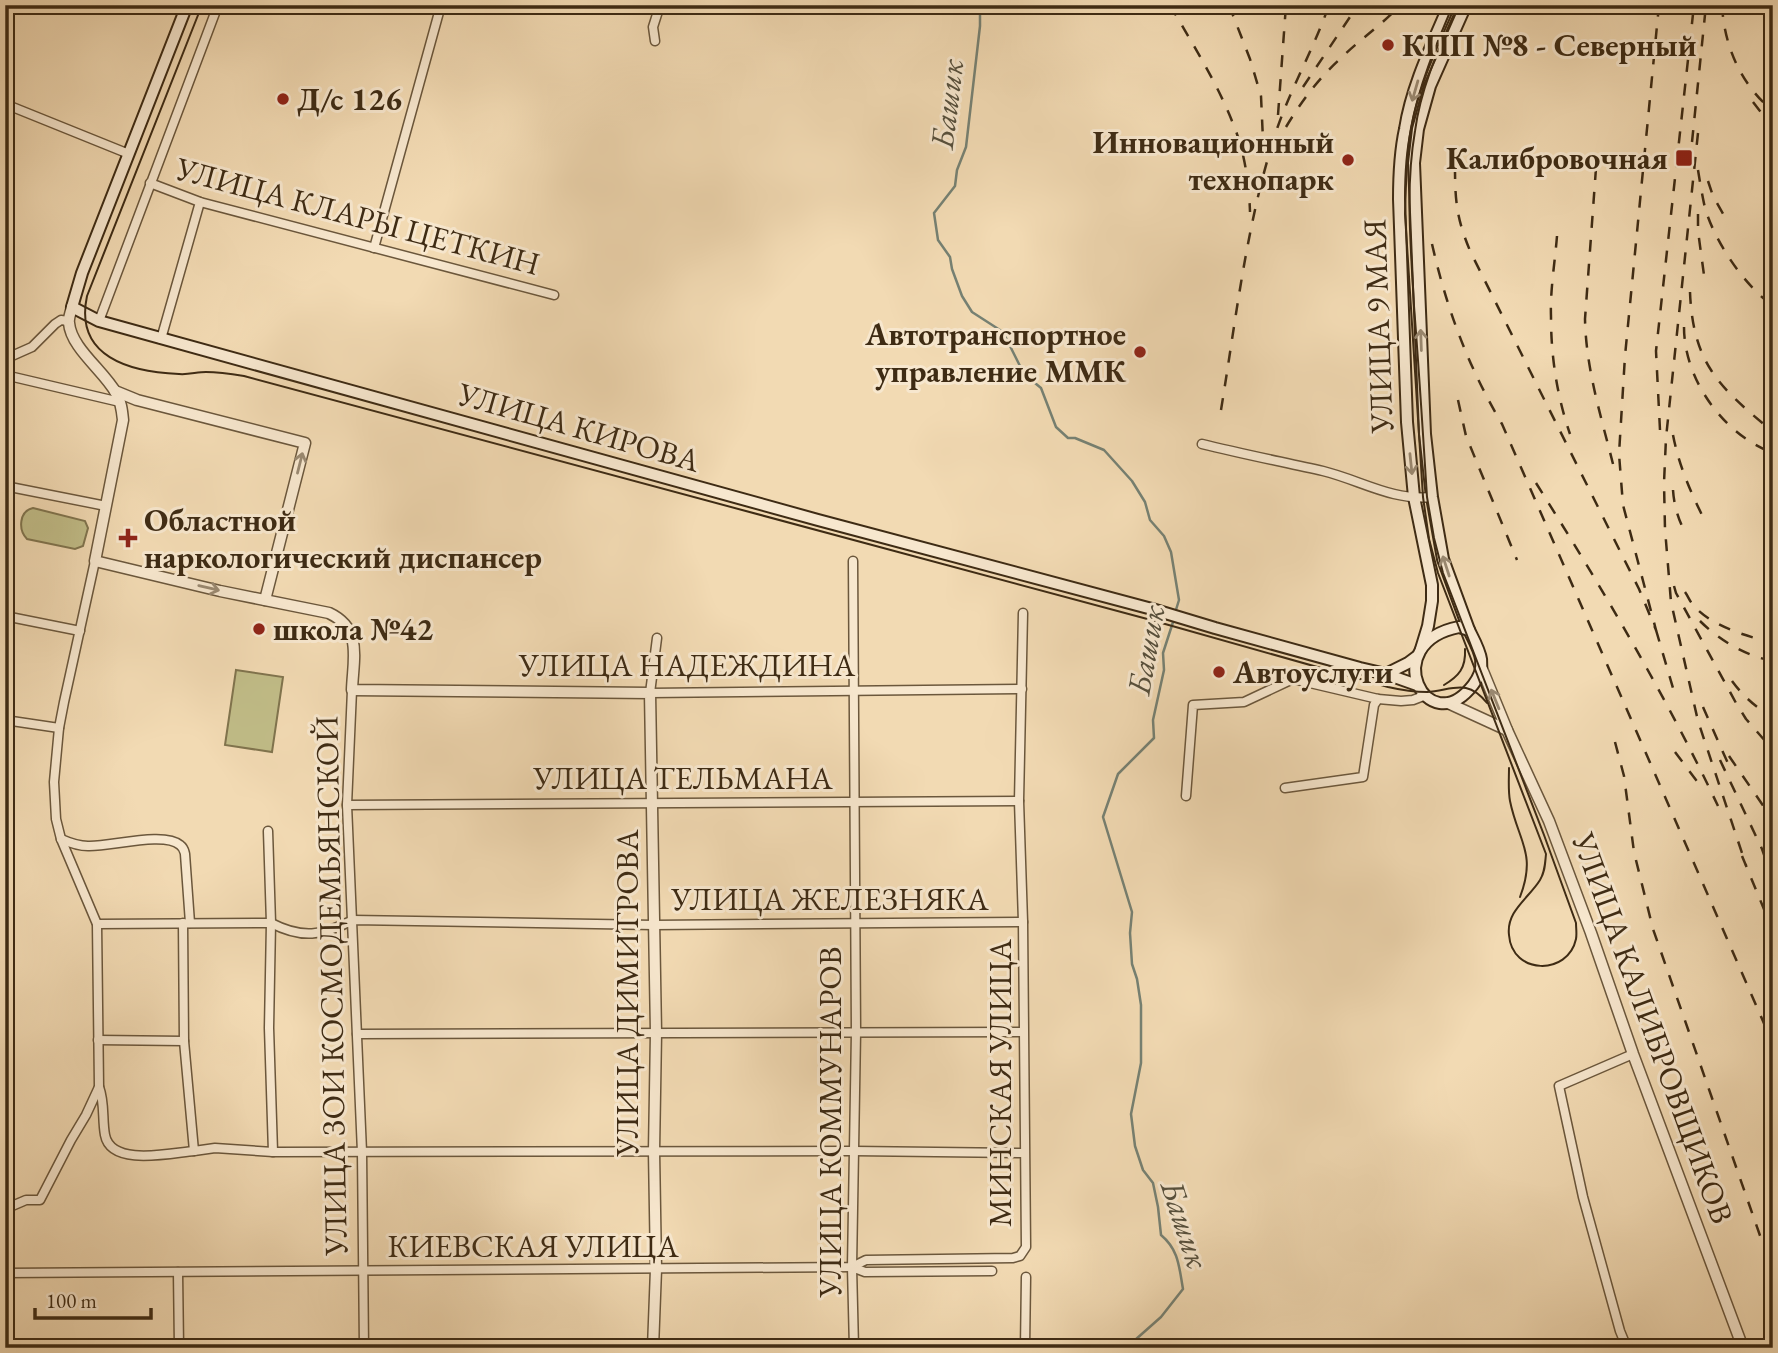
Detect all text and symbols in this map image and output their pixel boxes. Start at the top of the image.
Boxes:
place label: КПП №8 - Северный [1402,24,1697,66]
marker: КПП №8 - Северный [1380,37,1396,53]
water label: Башик [920,56,973,153]
place label: Д/с 126 [297,78,402,120]
one-way arrow [1407,80,1420,102]
marker: Д/с 126 [275,91,291,107]
place label: Инновационный технопарк [1093,121,1334,200]
place label: Калибровочная [1446,137,1668,179]
street label: УЛИЦА КЛАРЫ ЦЕТКИН [170,147,545,285]
marker: Калибровочная [1674,148,1694,168]
marker: Инновационный технопарк [1340,152,1356,168]
street label: УЛИЦА 9 МАЯ [1353,218,1403,435]
place label: Автотранспортное управление ММК [864,313,1126,392]
one-way arrow [1415,329,1428,352]
marker: Автотранспортное управление ММК [1132,344,1148,360]
street label: УЛИЦА КИРОВА [452,372,706,482]
one-way arrow [294,452,307,475]
one-way arrow [1405,452,1418,475]
place label: Областной наркологический диспансер [144,499,542,578]
marker: Областной наркологический диспансер [118,528,138,548]
one-way arrow [1439,555,1452,577]
one-way arrow [197,582,220,595]
water label: Башик [1116,602,1175,699]
place label: школа №42 [273,608,433,650]
marker: школа №42 [251,621,267,637]
street label: УЛИЦА НАДЕЖДИНА [518,644,856,686]
place label: Автоуслуги [1232,651,1393,693]
marker: Автоуслуги [1211,664,1227,680]
one-way arrow [1487,689,1500,710]
street label: УЛИЦА ЗОИ КОСМОДЕМЬЯНСКОЙ [305,716,357,1257]
street label: УЛИЦА ТЕЛЬМАНА [532,757,834,799]
street label: УЛИЦА КАЛИБРОВЩИКОВ [1562,826,1743,1229]
street label: УЛИЦА ДИМИТРОВА [606,829,648,1158]
street label: УЛИЦА ЖЕЛЕЗНЯКА [670,878,989,920]
street label: МИНСКАЯ УЛИЦА [979,938,1021,1227]
street label: УЛИЦА КОММУНАРОВ [809,946,851,1299]
water label: Башик [1151,1174,1220,1274]
street label: КИЕВСКАЯ УЛИЦА [387,1225,679,1267]
scale bar [35,1276,150,1320]
text: 100 m [46,1287,97,1314]

